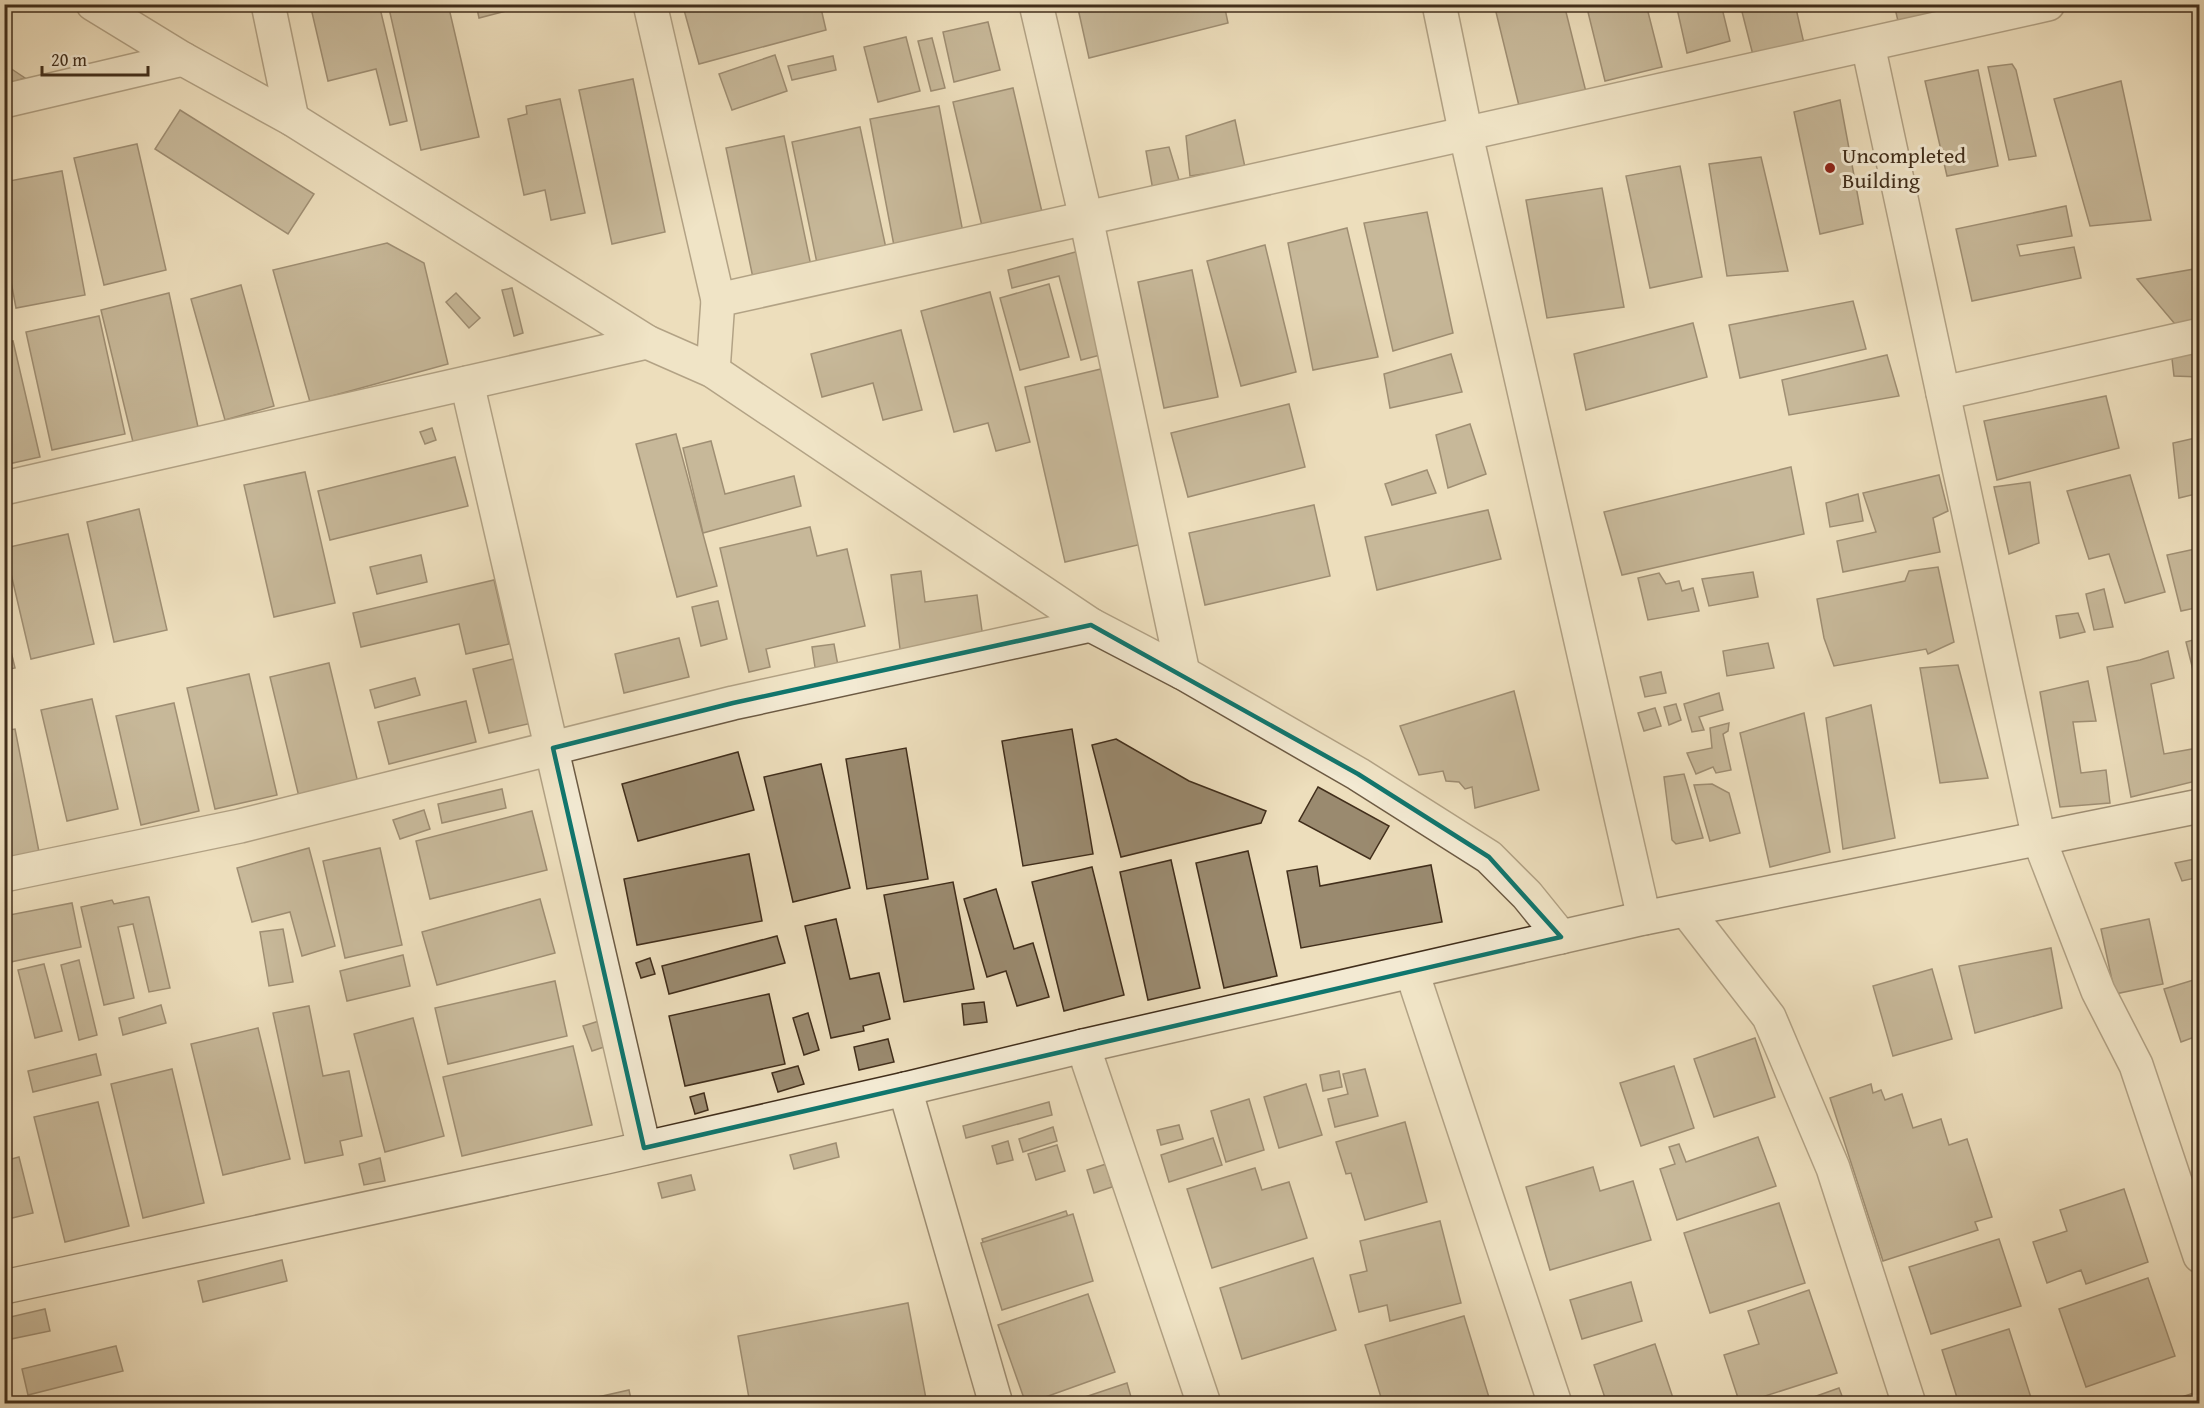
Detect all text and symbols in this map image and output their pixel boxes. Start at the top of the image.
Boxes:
scale bar [42,39,148,77]
text: 20 m [51,46,87,73]
place label: Uncompleted Building [1842,139,1966,196]
marker: Uncompleted Building [1823,161,1837,175]

